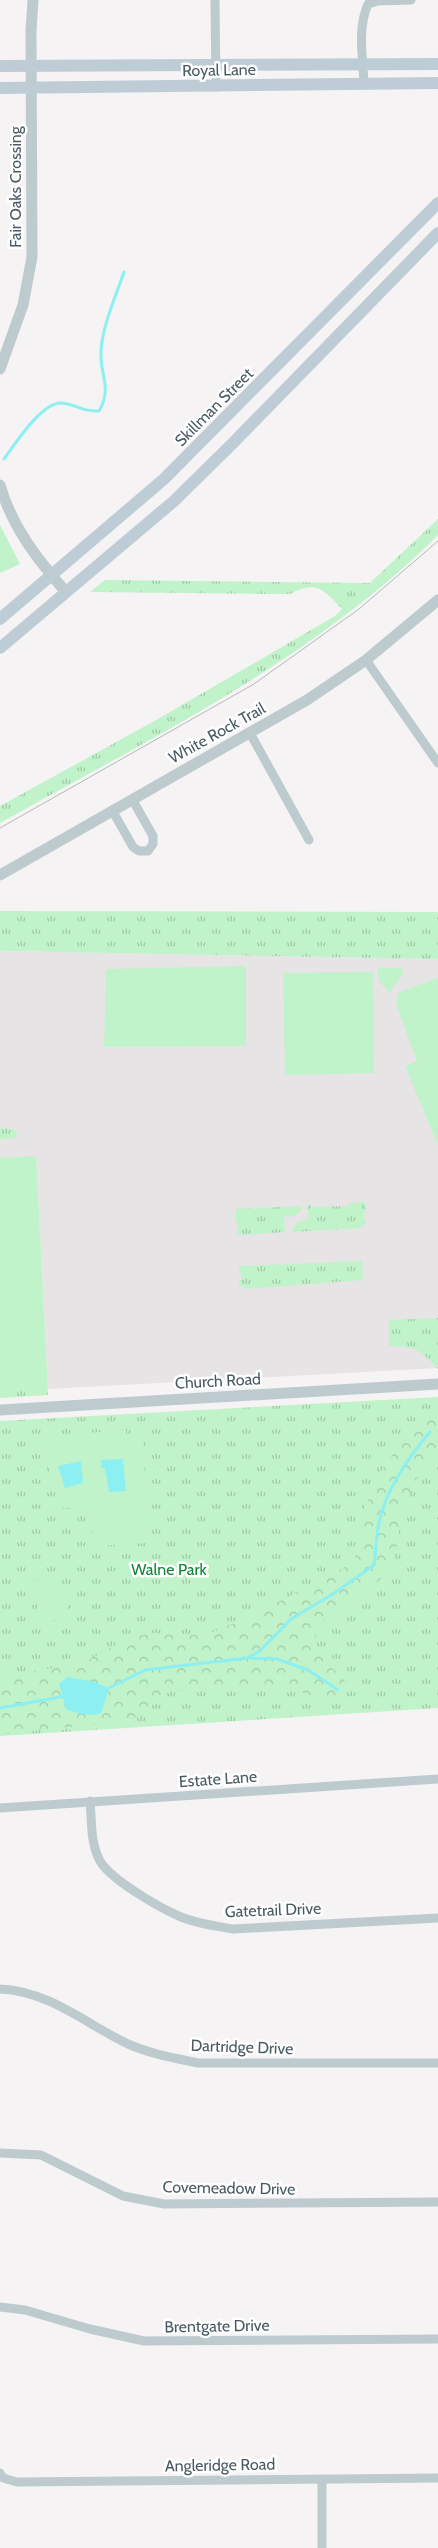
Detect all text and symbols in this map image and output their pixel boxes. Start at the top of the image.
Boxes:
street label: Royal Lane [182,60,256,80]
street label: Fair Oaks Crossing [6,125,25,248]
street label: Skillman Street [171,364,257,450]
street label: White Rock Trail [165,699,269,767]
street label: Church Road [175,1369,261,1393]
park label: Walne Park [131,1560,208,1579]
street label: Estate Lane [178,1767,258,1791]
street label: Gatetrail Drive [224,1899,322,1921]
street label: Dartridge Drive [190,2036,294,2058]
street label: Covemeadow Drive [162,2177,296,2199]
street label: Brentgate Drive [164,2316,270,2336]
street label: Angleridge Road [165,2455,275,2475]

